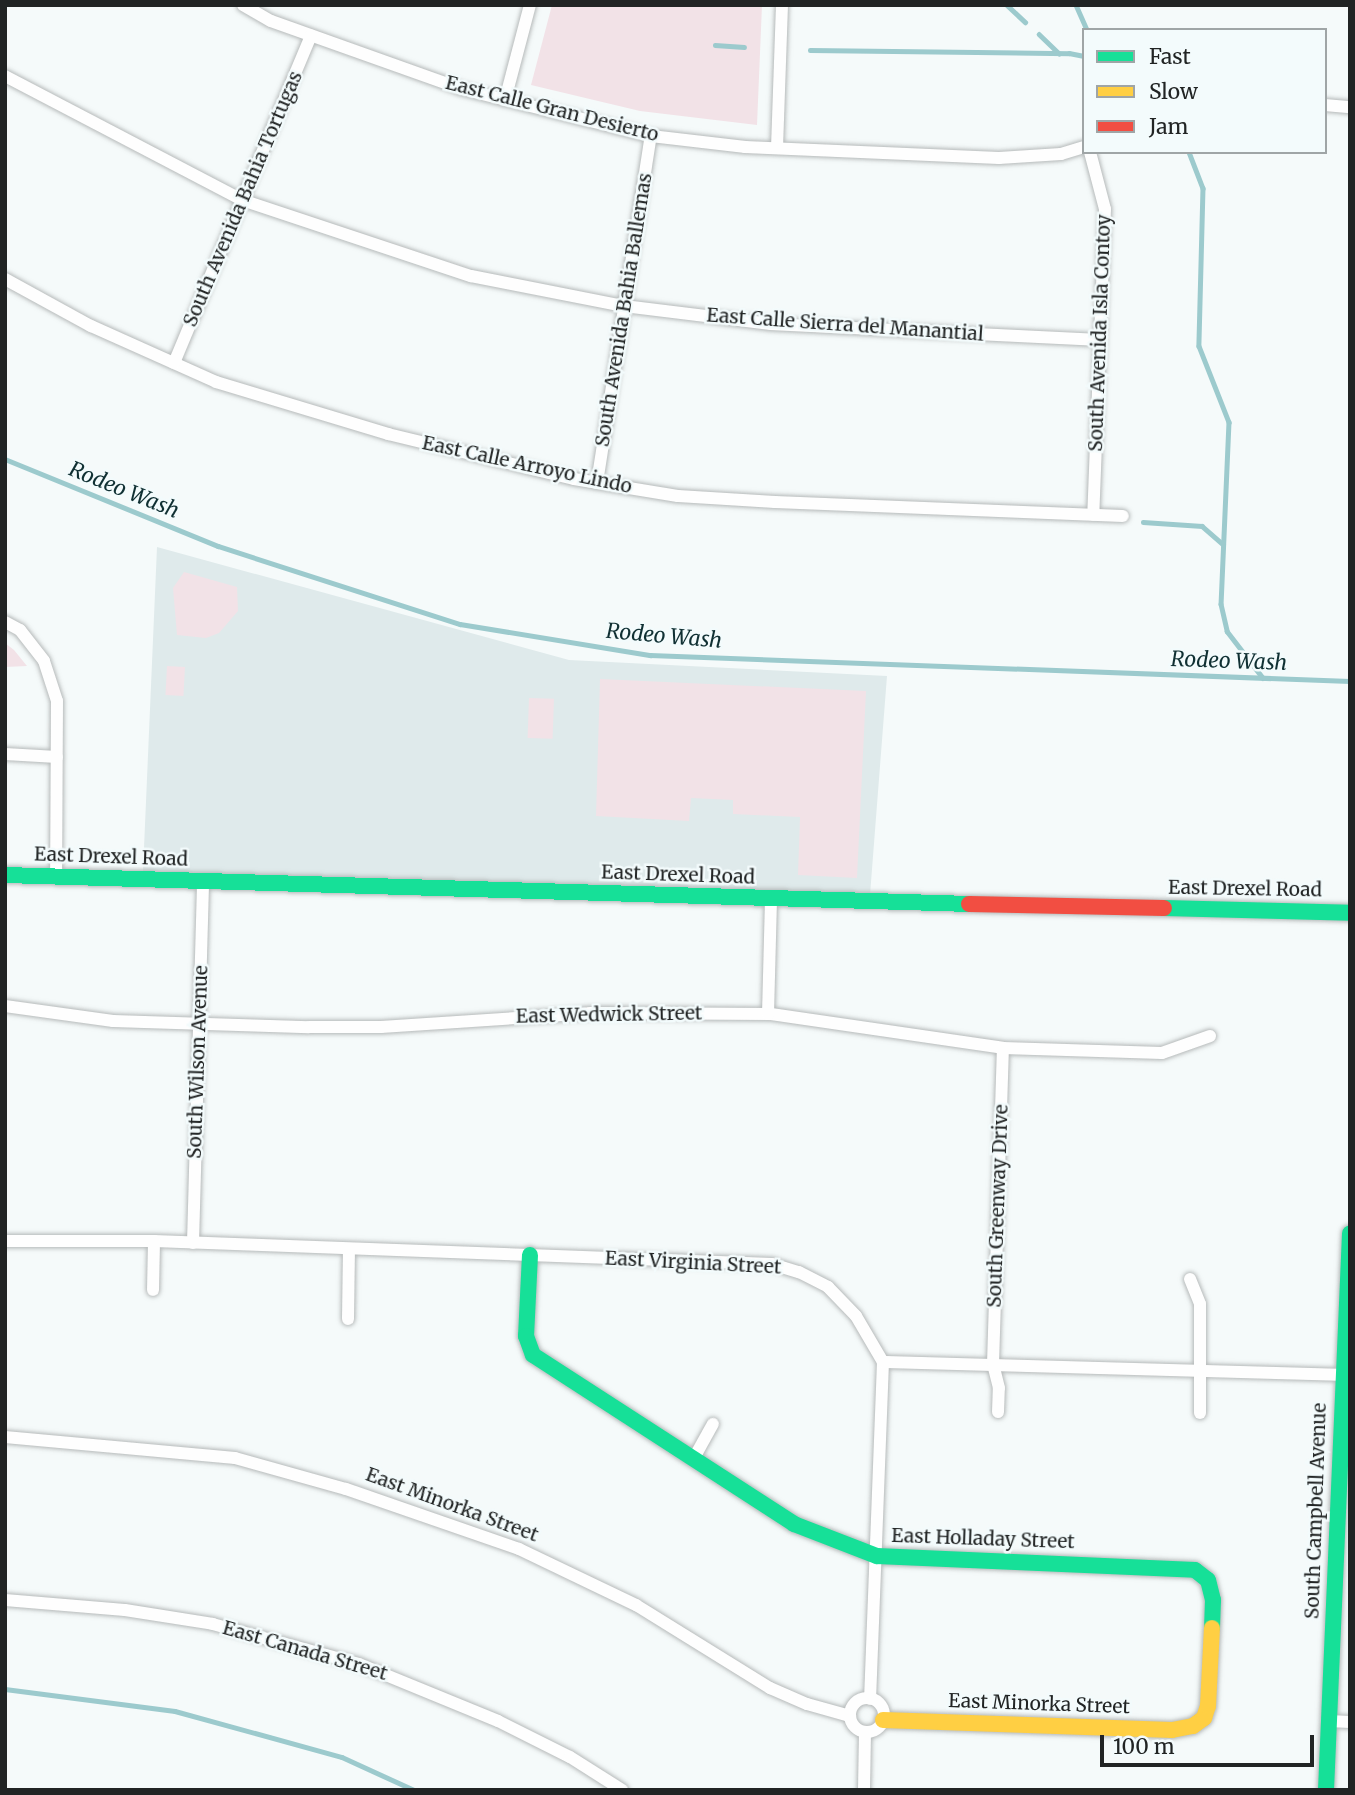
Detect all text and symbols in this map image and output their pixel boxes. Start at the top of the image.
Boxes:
legend [1082,28,1327,154]
text: Fast [1149,43,1191,70]
street label: South Avenida Bahia Tortugas [179,68,307,330]
street label: East Calle Gran Desierto [443,71,661,147]
text: Slow [1149,78,1198,105]
text: Jam [1149,113,1188,140]
street label: South Avenida Bahia Ballemas [591,172,657,448]
street label: South Avenida Isla Contoy [1084,214,1116,452]
street label: East Calle Sierra del Manantial [706,304,984,346]
street label: East Calle Arroyo Lindo [420,432,634,498]
water label: Rodeo Wash [65,457,183,523]
water label: Rodeo Wash [605,618,723,654]
water label: Rodeo Wash [1170,646,1288,676]
street label: East Drexel Road [34,843,188,871]
street label: East Drexel Road [601,861,755,889]
street label: East Drexel Road [1168,876,1322,902]
street label: South Wilson Avenue [183,965,213,1159]
street label: East Wedwick Street [516,1002,702,1028]
street label: South Greenway Drive [983,1104,1013,1308]
street label: East Virginia Street [604,1247,782,1279]
street label: South Campbell Avenue [1301,1403,1331,1619]
street label: East Minorka Street [363,1463,541,1547]
street label: East Holladay Street [891,1524,1075,1554]
street label: East Canada Street [220,1617,390,1685]
street label: East Minorka Street [948,1689,1130,1719]
scale bar [1103,1722,1316,1766]
text: 100 m [1113,1733,1175,1760]

